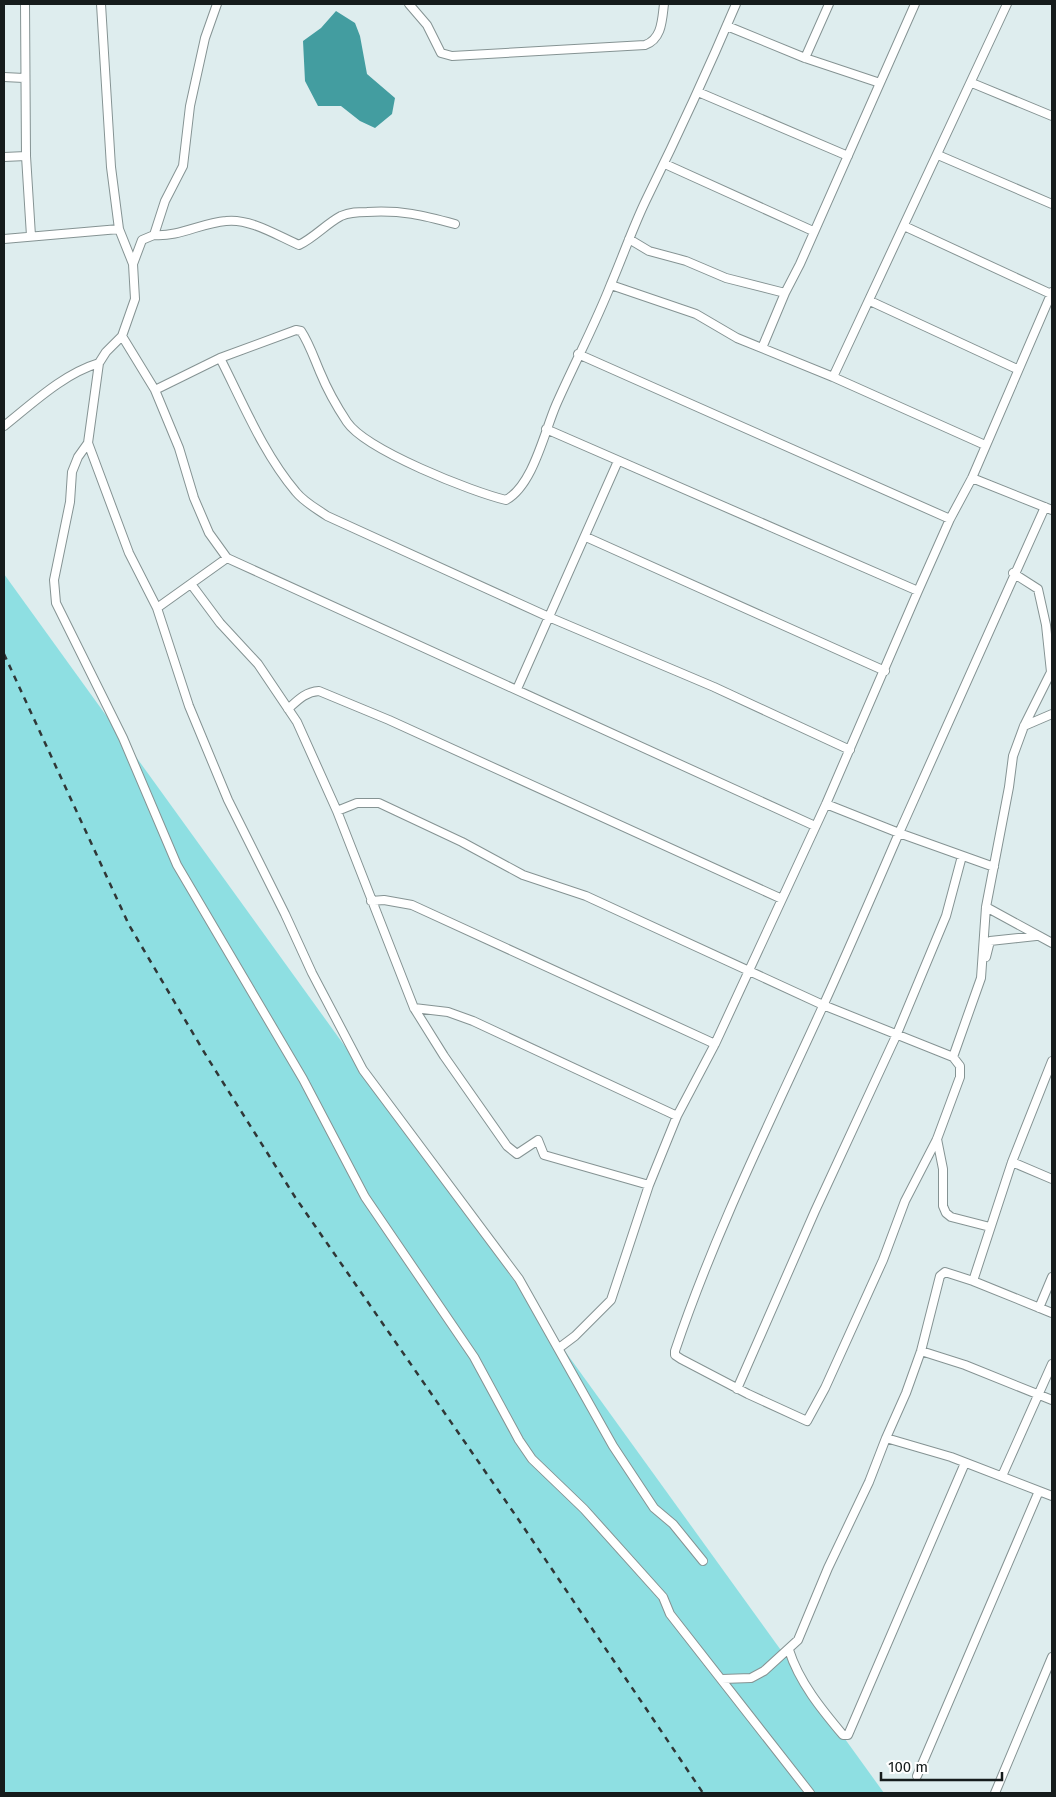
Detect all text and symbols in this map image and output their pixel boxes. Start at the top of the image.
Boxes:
scale bar [881,1750,1002,1782]
text: 100 m [888,1758,928,1776]

